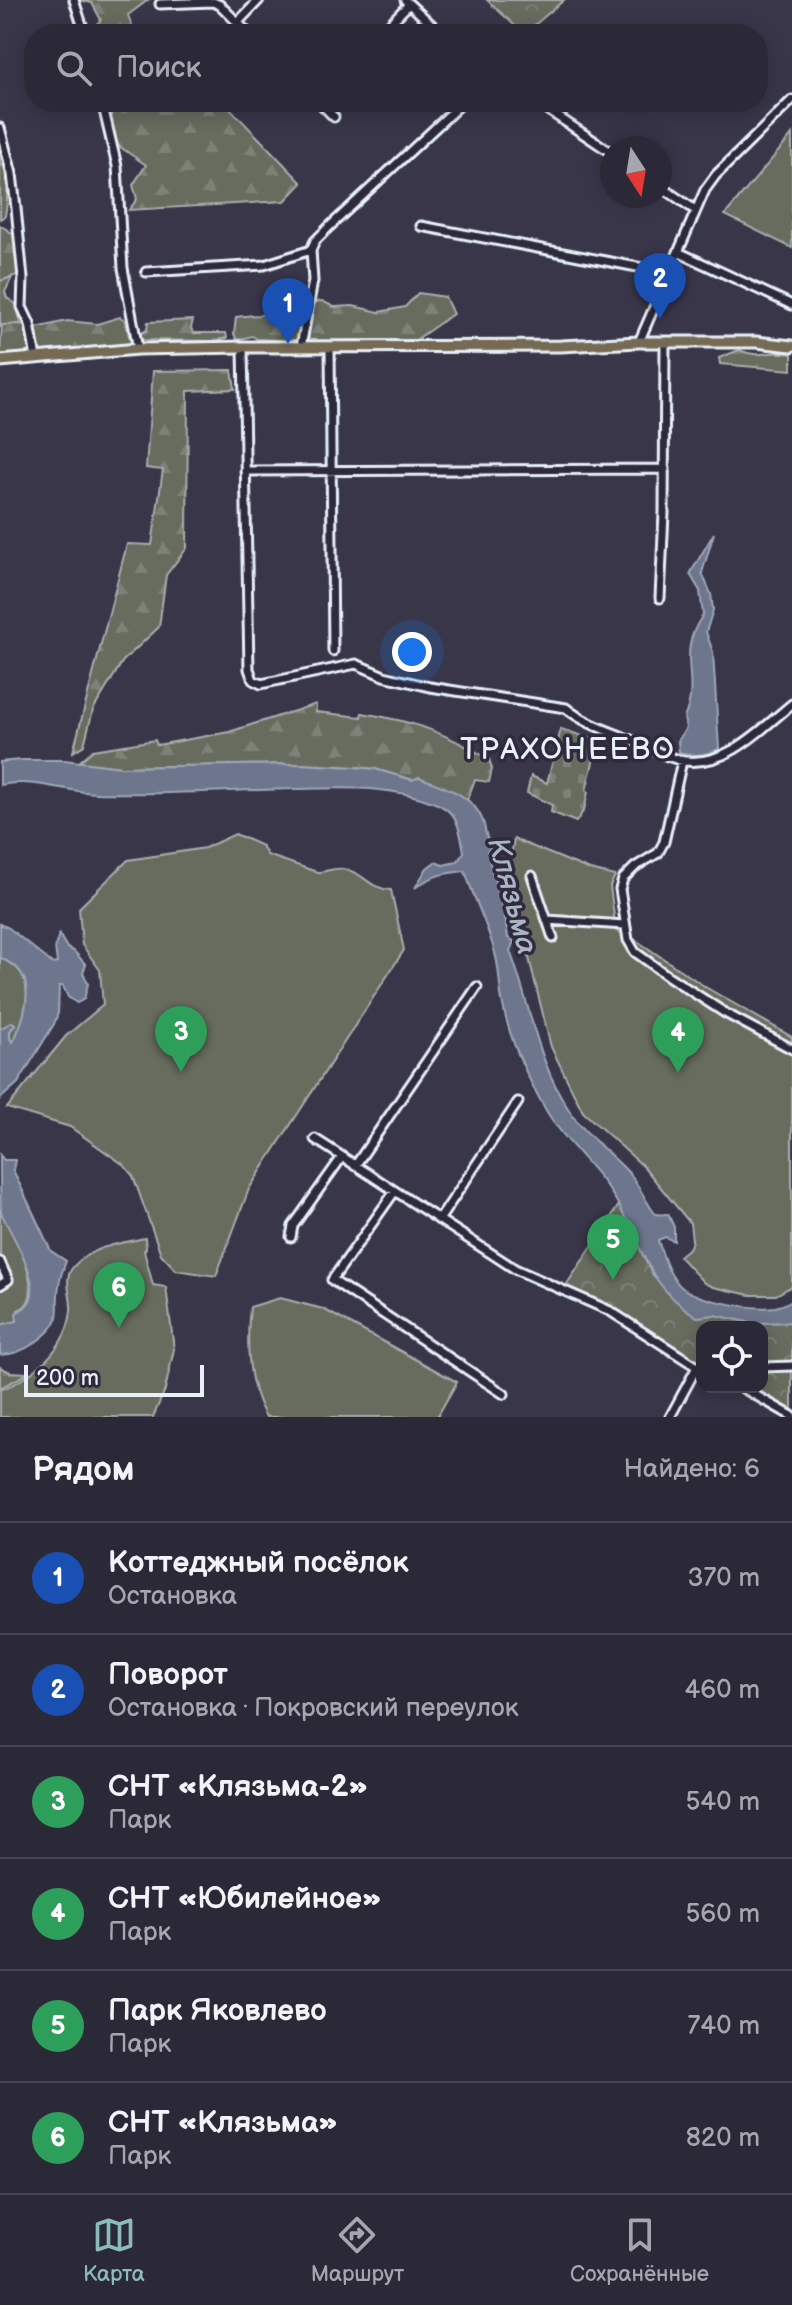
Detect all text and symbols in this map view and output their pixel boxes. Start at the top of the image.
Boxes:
search box [24,24,768,112]
icon: search [52,46,96,90]
text: Поиск [116,50,202,86]
north arrow [600,136,672,208]
pin: 2 [634,253,686,319]
pin: 1 [262,278,314,344]
your location [392,632,432,672]
district label: ТРАХОНЕЕВО [460,732,676,768]
water label: Клязьма [479,833,545,959]
pin: 3 [155,1006,207,1072]
pin: 4 [652,1007,704,1073]
pin: 5 [587,1214,639,1280]
pin: 6 [93,1262,145,1328]
map controls [696,1321,768,1393]
button: locate [696,1321,768,1393]
scale bar [24,1361,204,1397]
text: 200 m [36,1365,99,1392]
text: Рядом [32,1449,134,1490]
text: Найдено: 6 [624,1454,760,1485]
text: Коттеджный посёлок [108,1545,408,1581]
text: 1 [53,1563,63,1594]
text: 370 m [687,1563,760,1594]
text: Остановка [108,1581,237,1612]
text: Поворот [108,1657,228,1693]
text: 2 [50,1675,66,1706]
text: 460 m [684,1675,760,1706]
text: Остановка · Покровский переулок [108,1693,519,1724]
text: СНТ «Клязьма-2» [108,1769,368,1805]
text: 3 [50,1787,66,1818]
text: 540 m [685,1787,760,1818]
text: Парк [108,1805,171,1836]
text: СНТ «Юбилейное» [108,1881,382,1917]
text: 4 [50,1899,66,1930]
text: 560 m [685,1899,760,1930]
text: Парк [108,1917,171,1948]
text: Парк Яковлево [108,1993,327,2029]
text: 5 [50,2011,66,2042]
text: 740 m [688,2011,760,2042]
text: Парк [108,2029,171,2060]
text: СНТ «Клязьма» [108,2105,338,2141]
text: 6 [50,2123,66,2154]
text: 820 m [686,2123,760,2154]
text: Парк [108,2141,171,2172]
tab: Карта [83,2213,145,2288]
tab: Маршрут [311,2213,404,2288]
tab: Сохранённые [570,2213,709,2288]

